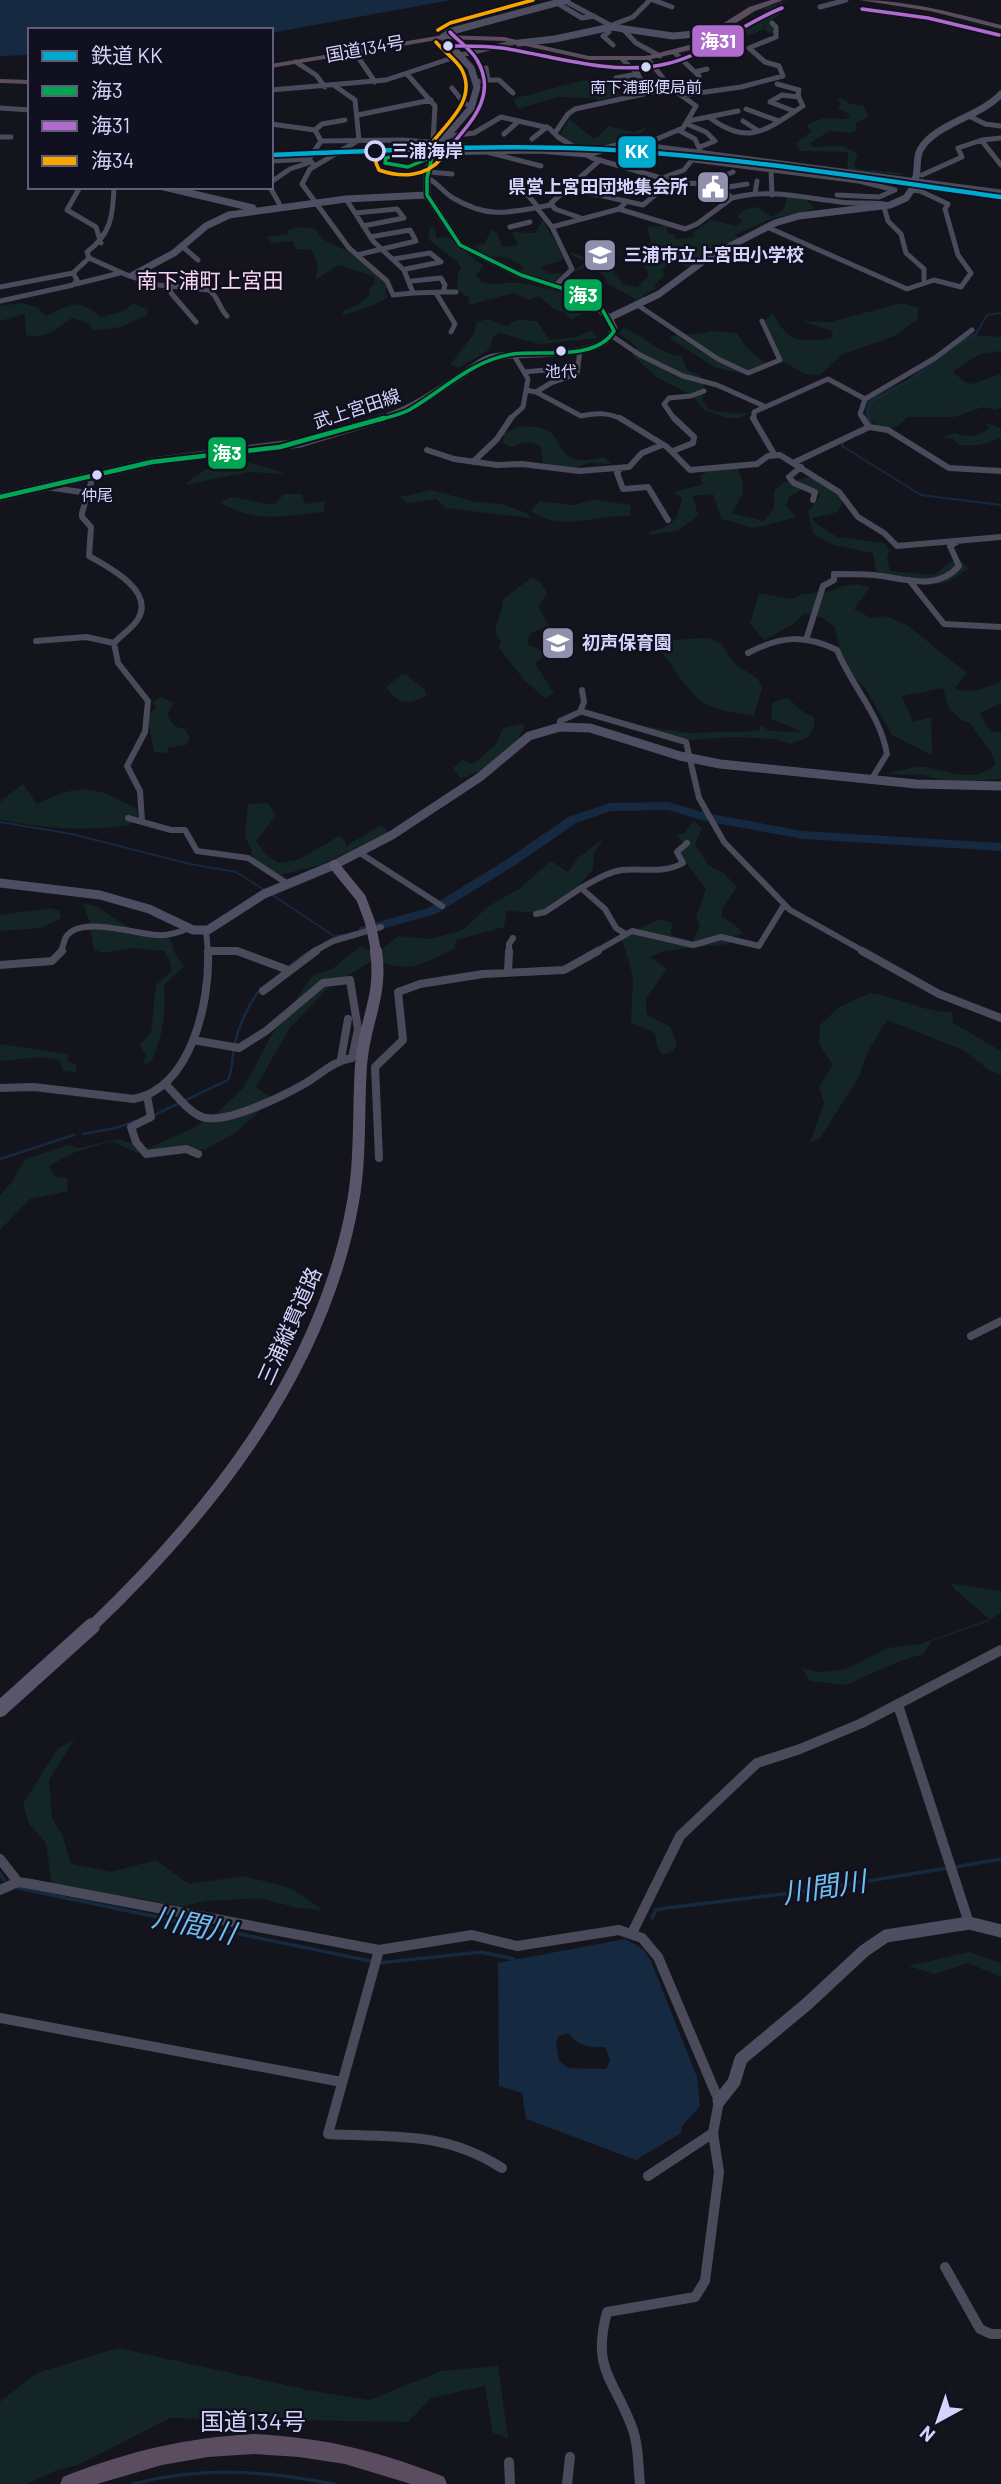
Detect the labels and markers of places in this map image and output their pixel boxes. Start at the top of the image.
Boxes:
unlabelled marker [441,39,455,53]
marker: 南下浦郵便局前 [639,60,653,74]
place label: 南下浦郵便局前 [590,77,702,96]
place label: 三浦海岸 [391,139,463,161]
marker: 三浦海岸 [365,141,385,161]
public building icon: 県営上宮田団地集会所 [694,168,732,206]
place label: 県営上宮田団地集会所 [508,175,688,197]
school or university icon: 三浦市立上宮田小学校 [581,236,619,274]
place label: 三浦市立上宮田小学校 [624,243,804,265]
marker: 池代 [554,344,568,358]
place label: 池代 [545,361,577,380]
marker: 仲尾 [90,468,104,482]
place label: 仲尾 [81,485,113,504]
school or university icon: 初声保育園 [539,624,577,662]
place label: 初声保育園 [582,631,672,653]

